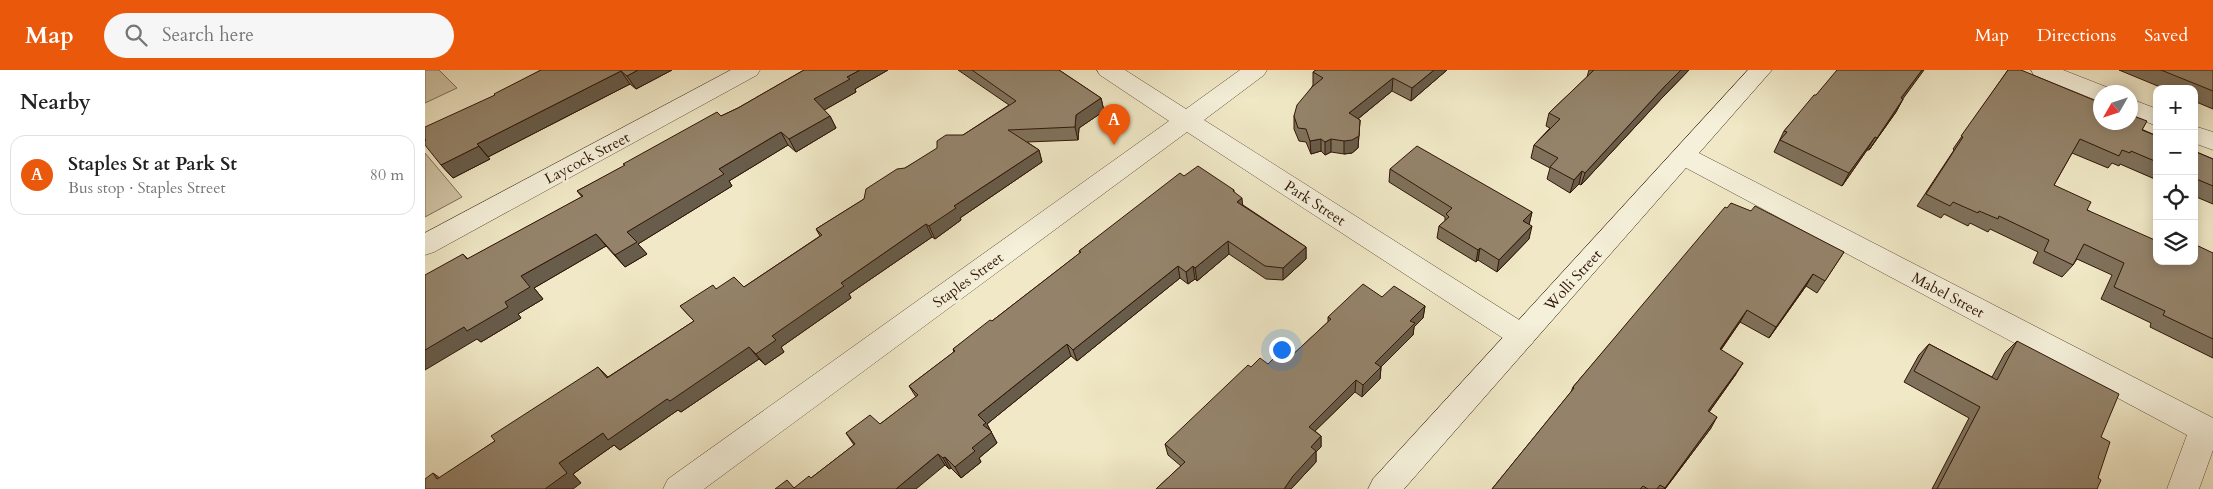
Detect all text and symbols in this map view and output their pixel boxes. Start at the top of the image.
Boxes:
search box [104,13,454,58]
text: Map [25,19,74,52]
icon: search [122,21,150,49]
text: Search here [162,22,254,48]
text: Map [1975,23,2009,48]
text: Directions [2037,23,2116,48]
text: Saved [2144,23,2188,48]
north arrow [2093,85,2138,130]
map controls [2153,85,2198,265]
button: + [2153,85,2198,130]
text: Nearby [20,88,91,117]
pin: A [1098,104,1130,145]
street label: Laycock Street [541,127,633,189]
button: − [2153,130,2198,175]
text: Staples St at Park St [68,151,237,177]
text: A [31,164,43,186]
text: 80 m [370,164,404,186]
button: locate [2153,175,2198,220]
street label: Park Street [1281,176,1350,230]
text: Bus stop · Staples Street [68,177,226,199]
button: layers [2153,220,2198,265]
street label: Wolli Street [1539,245,1606,316]
street label: Staples Street [929,248,1007,312]
street label: Mabel Street [1908,268,1988,323]
your location [1269,337,1295,363]

